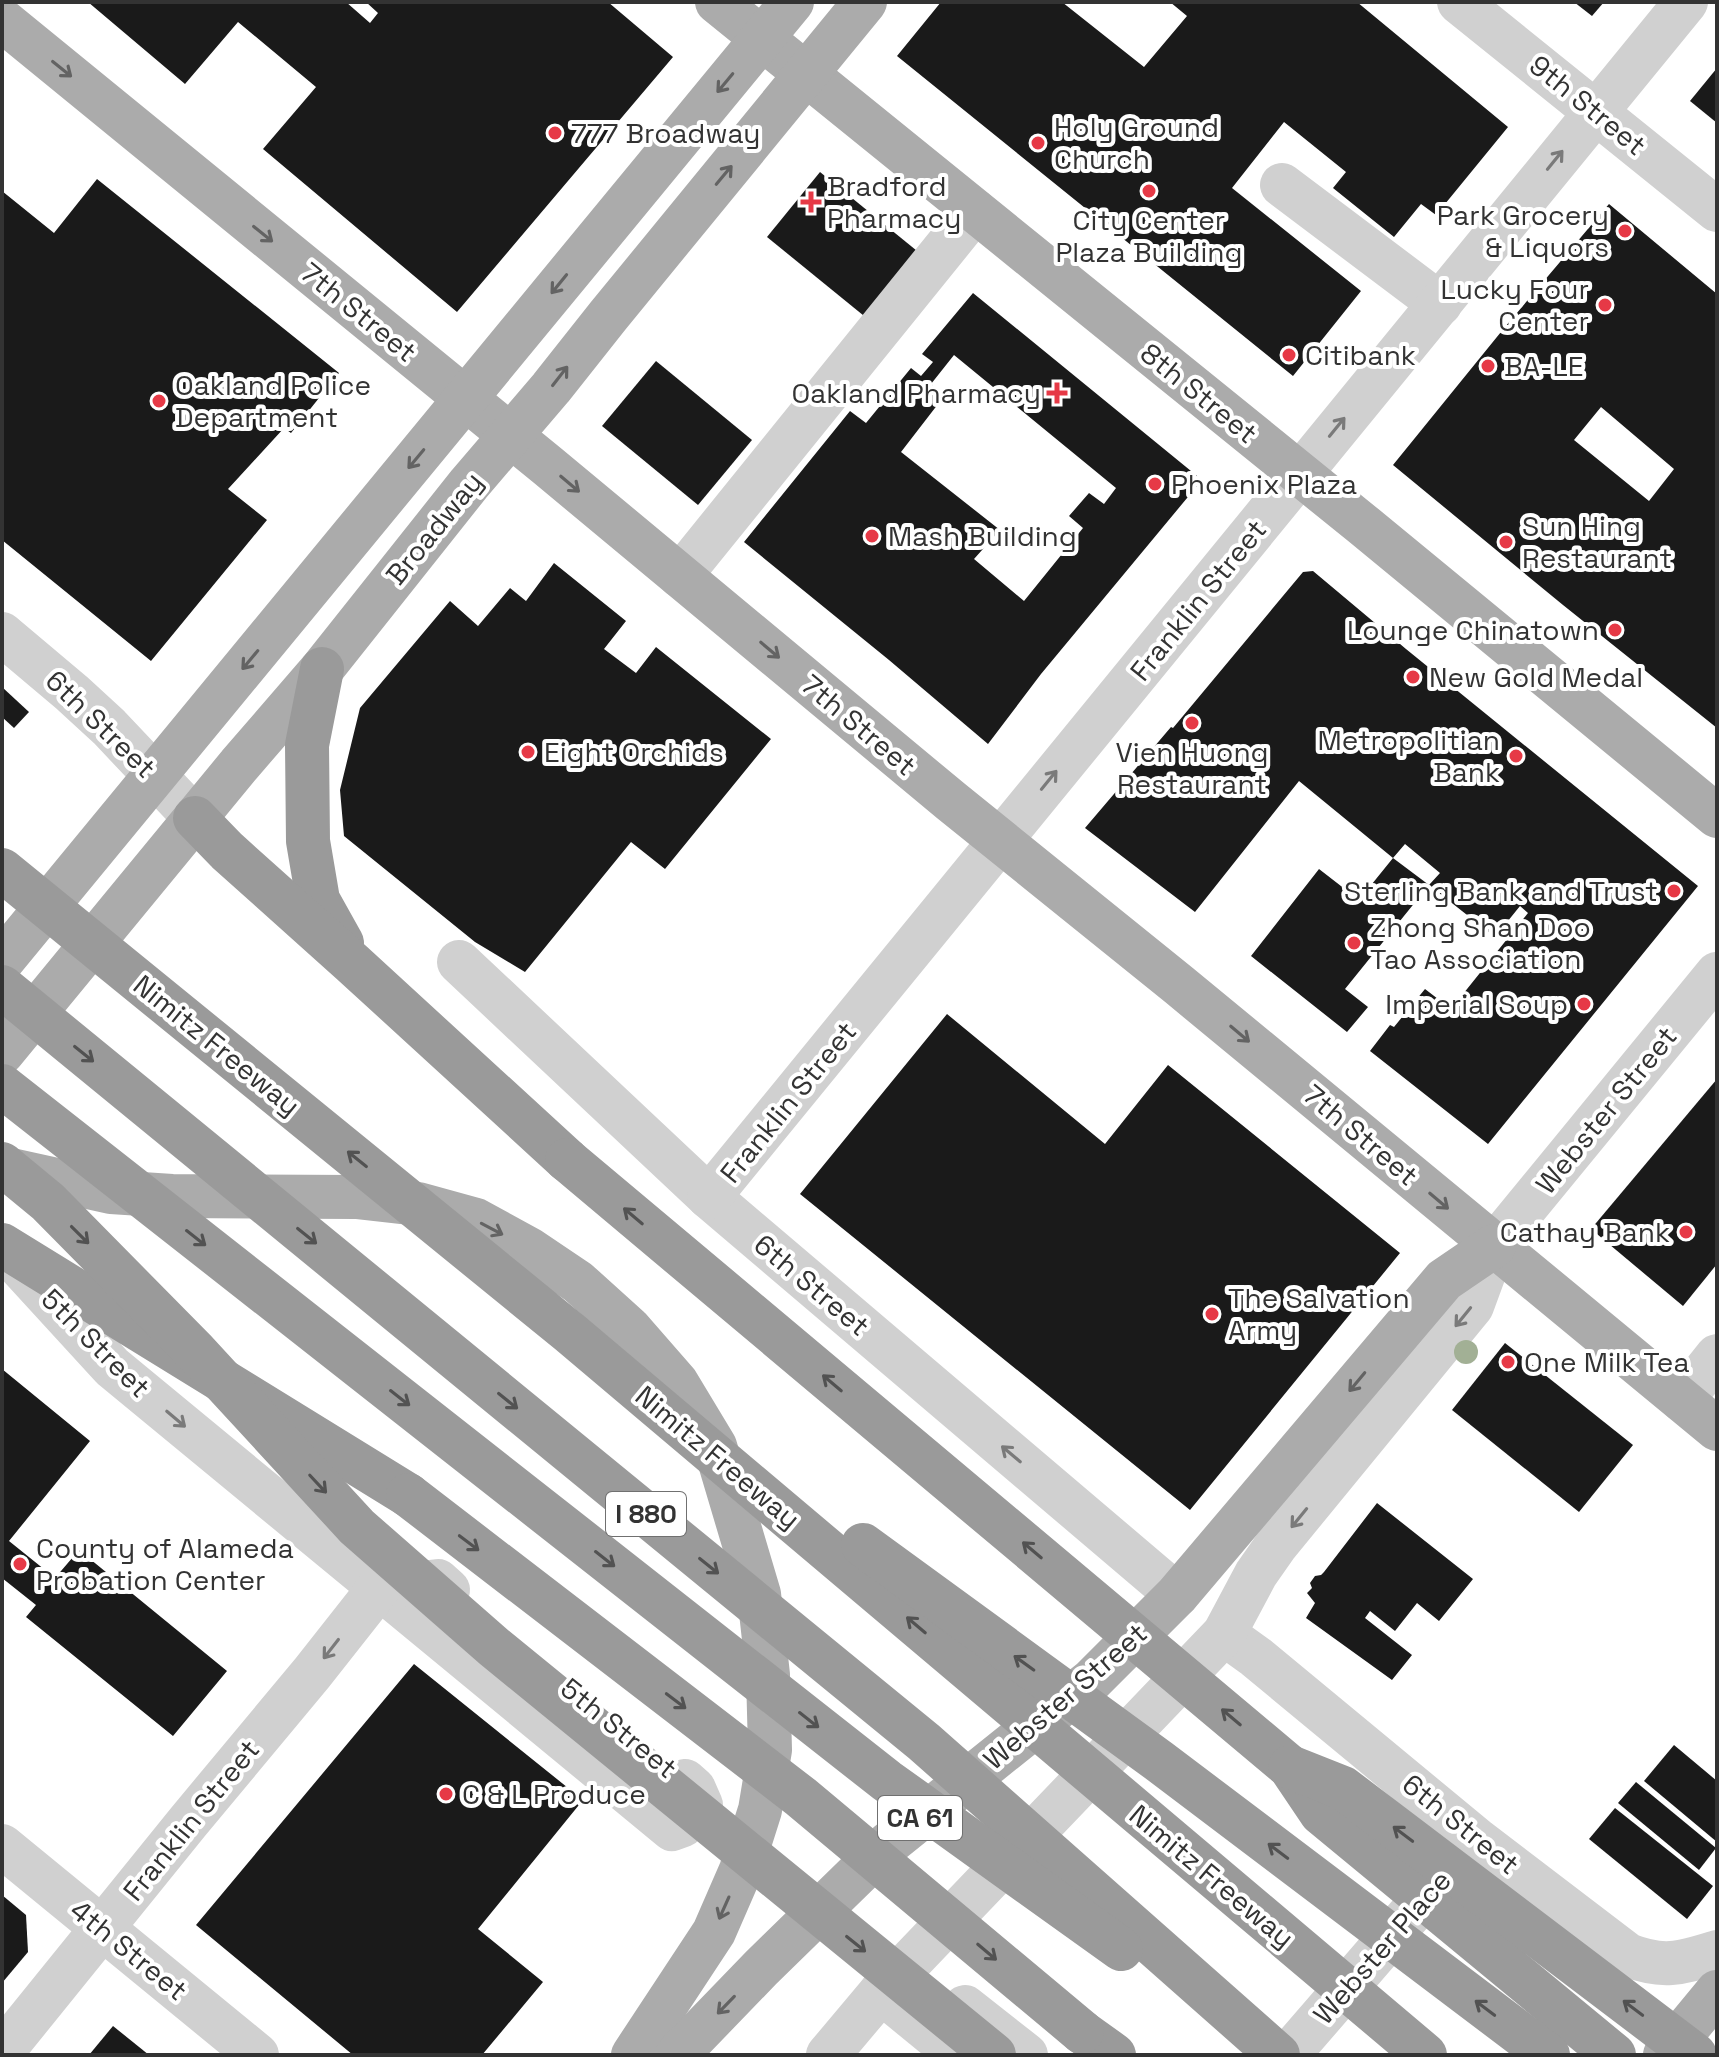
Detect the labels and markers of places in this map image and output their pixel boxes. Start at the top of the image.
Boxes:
place label: Holy Ground Church [1054,109,1219,177]
place label: 777 Broadway [571,115,760,151]
marker: 777 Broadway [546,124,564,142]
marker: Holy Ground Church [1029,134,1047,152]
place label: Bradford Pharmacy [827,168,961,236]
marker: City Center Plaza Building [1140,182,1158,200]
marker: Bradford Pharmacy [802,193,820,211]
place label: Park Grocery & Liquors [1437,197,1609,265]
place label: City Center Plaza Building [1056,202,1243,270]
marker: Park Grocery & Liquors [1616,222,1634,240]
place label: Lucky Four Center [1441,271,1589,339]
marker: Lucky Four Center [1596,296,1614,314]
place label: Citibank [1305,337,1416,373]
marker: Citibank [1280,346,1298,364]
place label: BA-LE [1504,348,1583,384]
marker: BA-LE [1479,357,1497,375]
place label: Oakland Police Department [175,367,371,435]
place label: Oakland Pharmacy [791,375,1041,411]
marker: Oakland Pharmacy [1048,384,1066,402]
marker: Oakland Police Department [150,392,168,410]
place label: Phoenix Plaza [1171,466,1357,502]
marker: Phoenix Plaza [1146,475,1164,493]
place label: Sun Hing Restaurant [1522,508,1672,576]
place label: Mash Building [888,518,1077,554]
marker: Mash Building [863,527,881,545]
marker: Sun Hing Restaurant [1497,533,1515,551]
place label: Lounge Chinatown [1347,612,1599,648]
marker: Lounge Chinatown [1606,621,1624,639]
place label: New Gold Medal [1429,659,1643,695]
marker: New Gold Medal [1404,668,1422,686]
marker: Vien Huong Restaurant [1183,714,1201,732]
place label: Metropolitian Bank [1317,722,1500,790]
place label: Eight Orchids [544,734,724,770]
place label: Vien Huong Restaurant [1115,734,1269,802]
marker: Eight Orchids [519,743,537,761]
marker: Metropolitian Bank [1507,747,1525,765]
place label: Sterling Bank and Trust [1344,873,1658,909]
marker: Sterling Bank and Trust [1665,882,1683,900]
place label: Zhong Shan Doo Tao Association [1370,909,1591,977]
marker: Zhong Shan Doo Tao Association [1345,934,1363,952]
place label: Imperial Soup [1385,986,1568,1022]
marker: Imperial Soup [1575,995,1593,1013]
place label: Cathay Bank [1500,1214,1670,1250]
marker: Cathay Bank [1677,1223,1695,1241]
place label: The Salvation Army [1228,1280,1410,1348]
marker: The Salvation Army [1203,1305,1221,1323]
place label: One Milk Tea [1524,1344,1689,1380]
marker: One Milk Tea [1499,1353,1517,1371]
place label: County of Alameda Probation Center [36,1530,294,1598]
marker: County of Alameda Probation Center [11,1555,29,1573]
place label: C & L Produce [462,1776,646,1812]
marker: C & L Produce [437,1785,455,1803]

